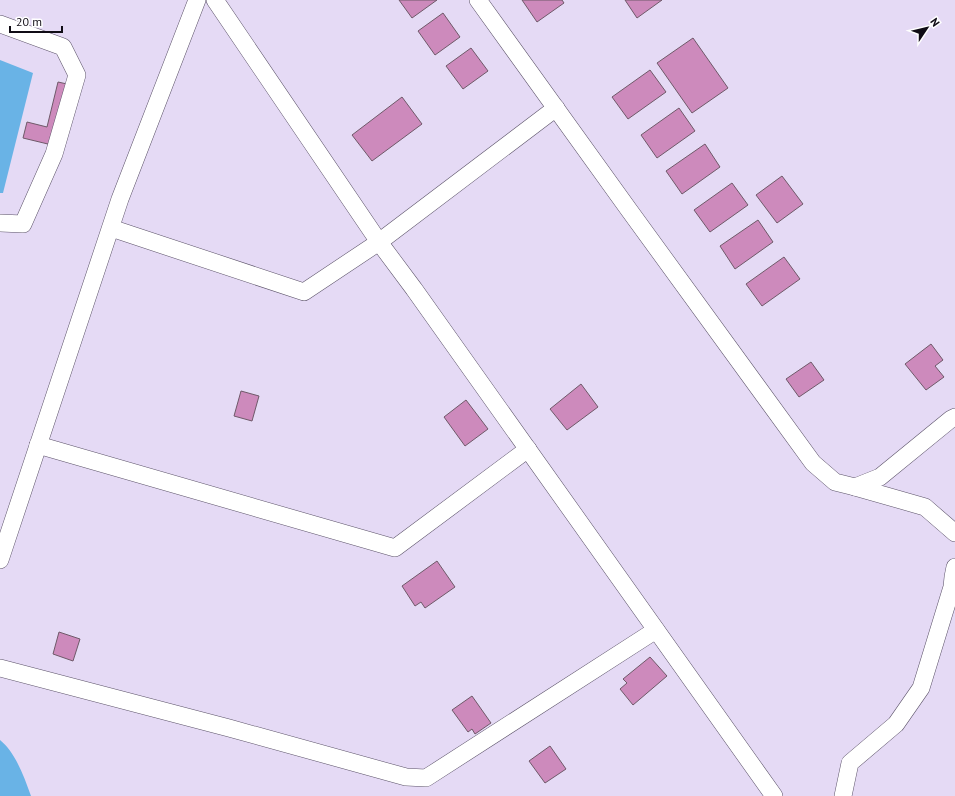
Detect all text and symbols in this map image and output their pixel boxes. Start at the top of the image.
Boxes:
scale bar [10,8,62,34]
north arrow [907,8,947,48]
text: 20 m [16,14,42,29]
text: N [927,15,943,29]

